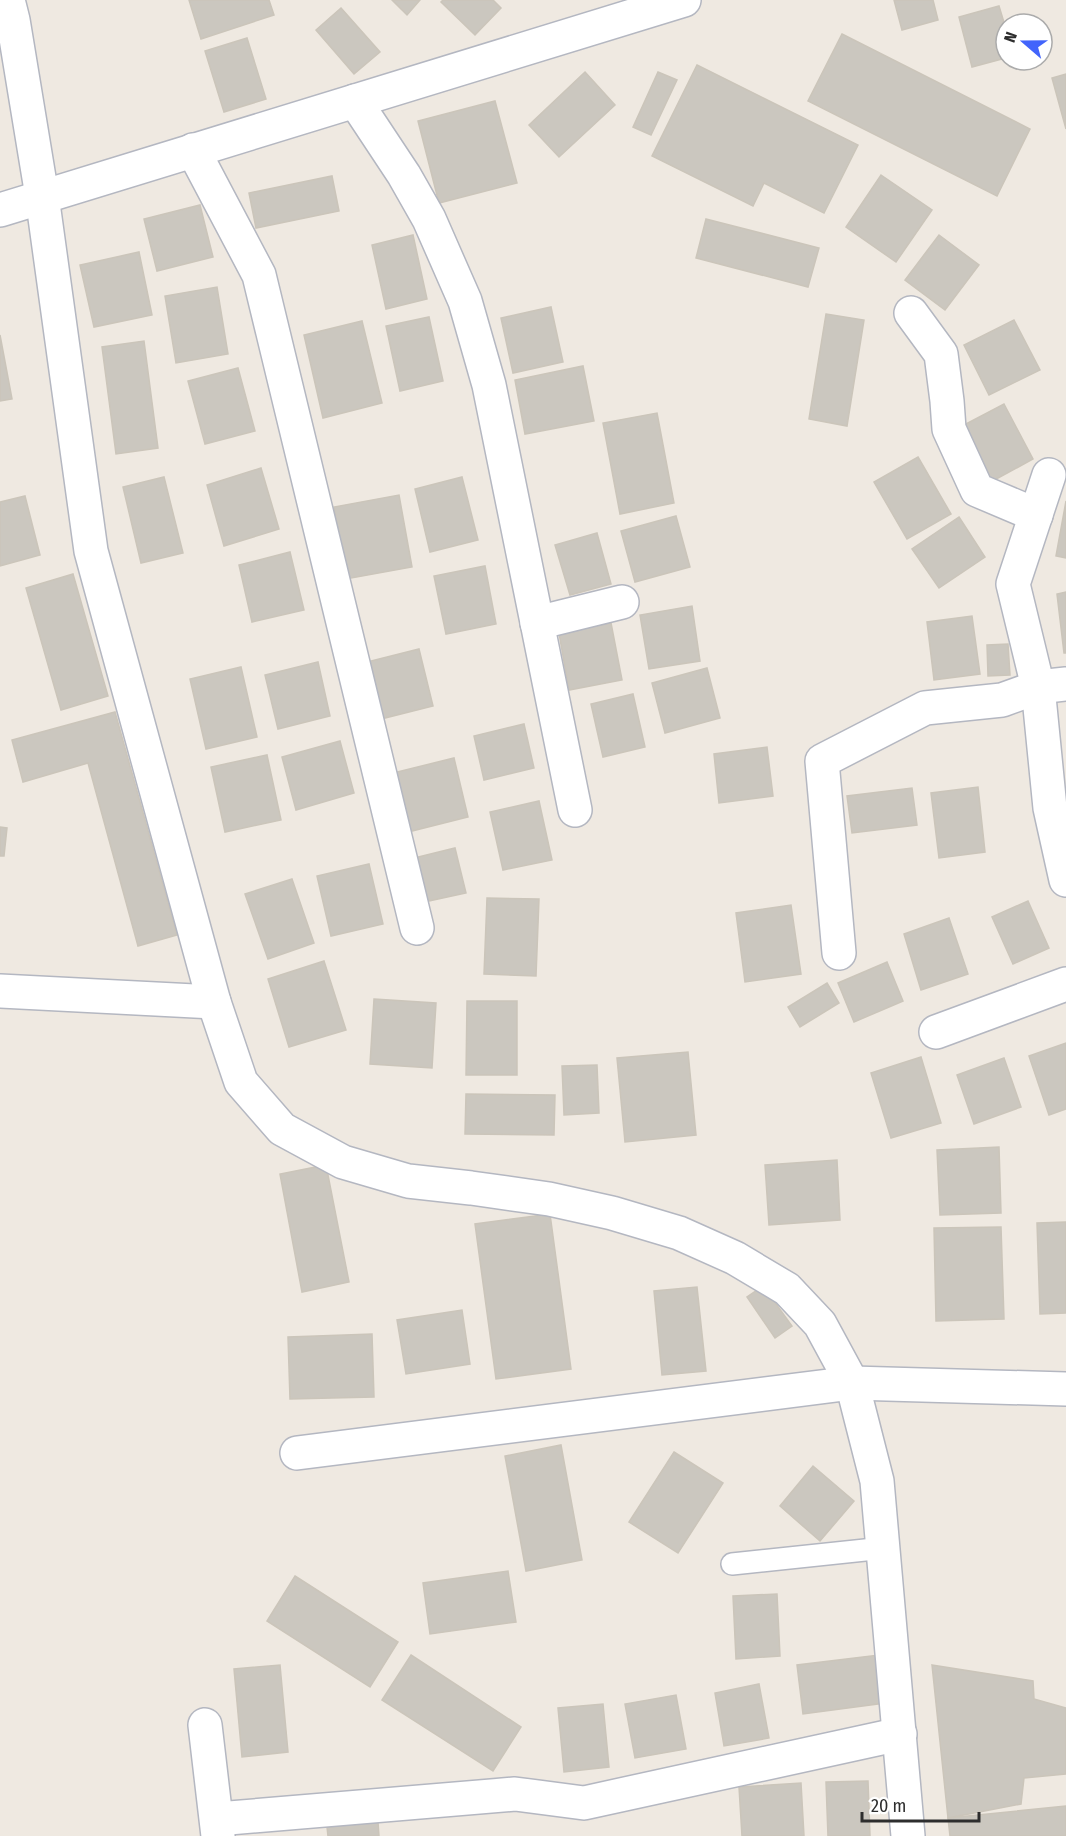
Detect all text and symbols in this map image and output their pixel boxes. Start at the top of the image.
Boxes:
north arrow [994,12,1054,72]
text: N [1000,29,1021,45]
scale bar [862,1785,979,1823]
text: 20 m [871,1795,906,1817]

